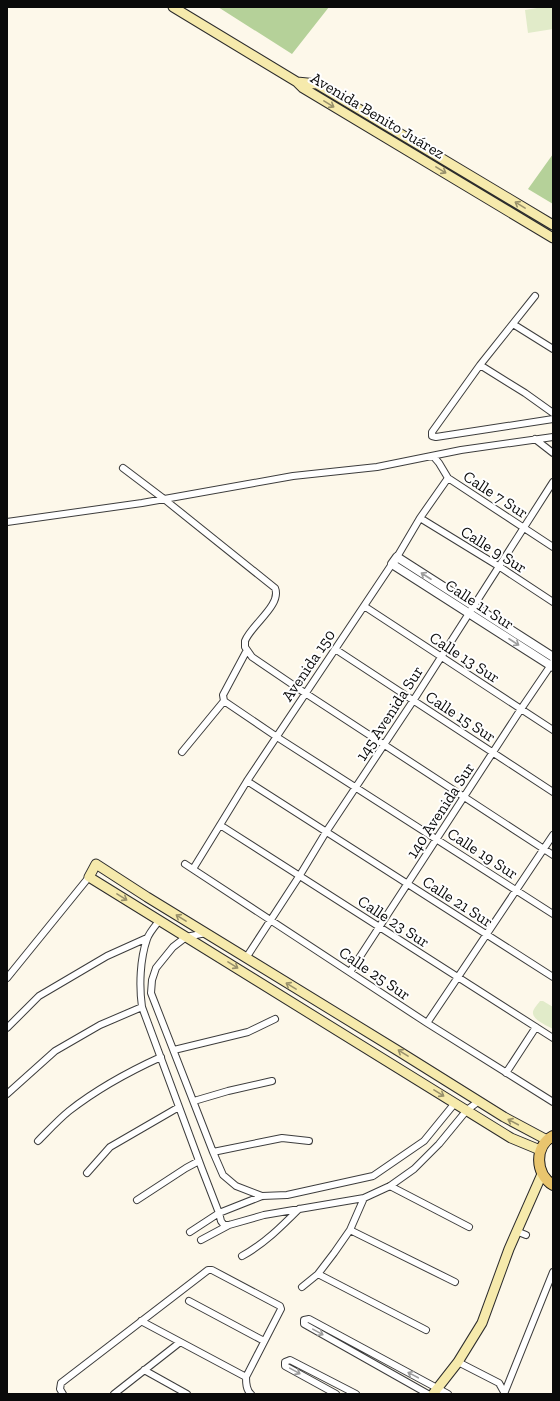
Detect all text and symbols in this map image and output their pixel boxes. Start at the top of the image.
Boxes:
street label: Avenida Benito Juárez [308,68,448,163]
one-way arrow [323,101,335,109]
one-way arrow [435,167,447,175]
one-way arrow [514,200,526,208]
street label: Calle 7 Sur [460,467,532,522]
street label: Calle 9 Sur [457,522,530,577]
one-way arrow [420,571,432,579]
street label: Calle 11 Sur [442,575,518,634]
street label: Avenida 150 [278,626,339,705]
street label: Calle 13 Sur [426,628,503,687]
one-way arrow [508,638,519,646]
street label: 145 Avenida Sur [352,662,427,764]
street label: Calle 15 Sur [422,687,500,746]
street label: 140 Avenida Sur [402,759,479,862]
street label: Calle 19 Sur [444,824,522,883]
street label: Calle 21 Sur [419,872,497,931]
street label: Calle 23 Sur [354,891,433,952]
one-way arrow [116,893,127,901]
one-way arrow [175,913,187,921]
street label: Calle 25 Sur [335,943,414,1004]
one-way arrow [227,962,239,970]
one-way arrow [286,981,297,990]
one-way arrow [397,1049,408,1057]
one-way arrow [433,1089,445,1097]
one-way arrow [507,1117,519,1125]
one-way arrow [312,1329,324,1337]
one-way arrow [289,1368,301,1376]
one-way arrow [408,1371,420,1379]

